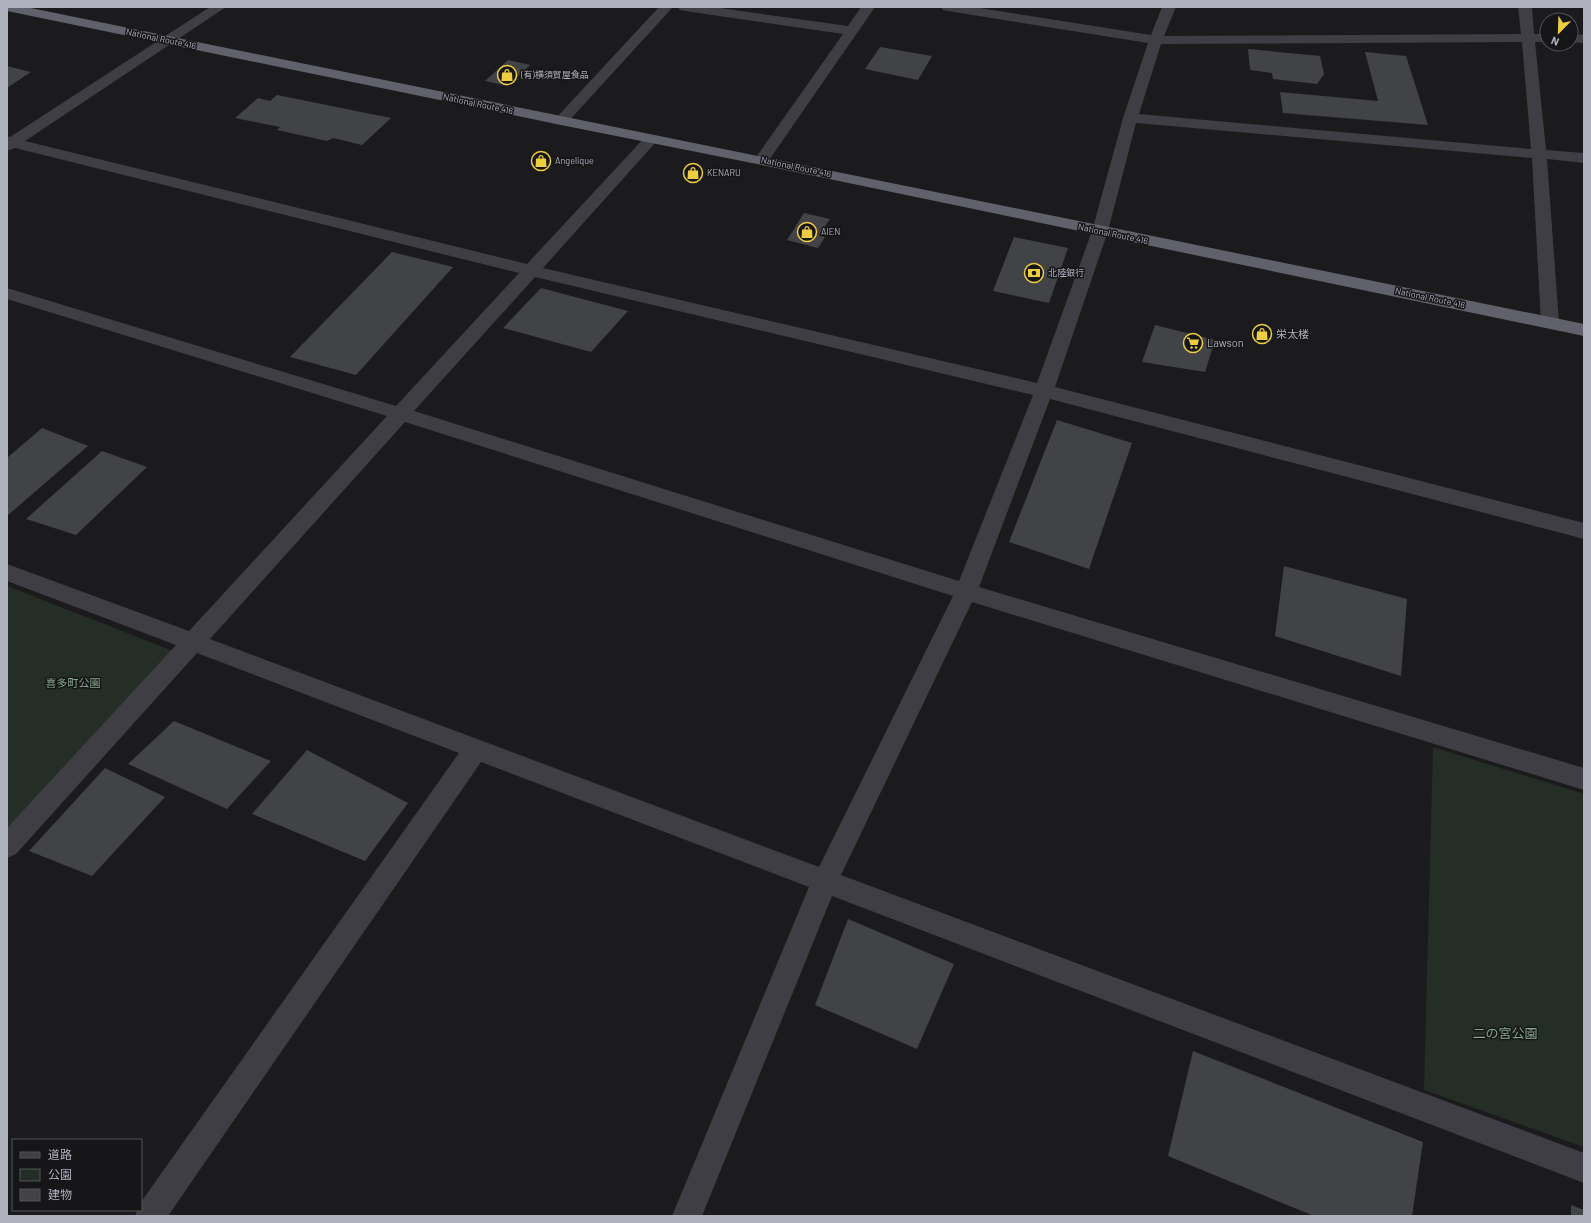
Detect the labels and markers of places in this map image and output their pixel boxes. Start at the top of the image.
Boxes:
shop icon: (有)横須賀屋食品 [496,64,518,86]
place label: (有)横須賀屋食品 [520,69,589,80]
shop icon: Angelique [530,150,552,172]
place label: Angelique [555,155,594,166]
shop icon: KENARU [682,162,704,184]
place label: KENARU [707,167,741,178]
shop icon: AIEN [796,221,818,243]
place label: AIEN [821,226,840,237]
bank icon: 北陸銀行 [1023,262,1045,284]
place label: 北陸銀行 [1048,267,1084,278]
shop icon: 栄太楼 [1251,323,1273,345]
place label: 栄太楼 [1276,327,1309,340]
supermarket icon: Lawson [1182,332,1204,354]
place label: Lawson [1207,336,1244,349]

